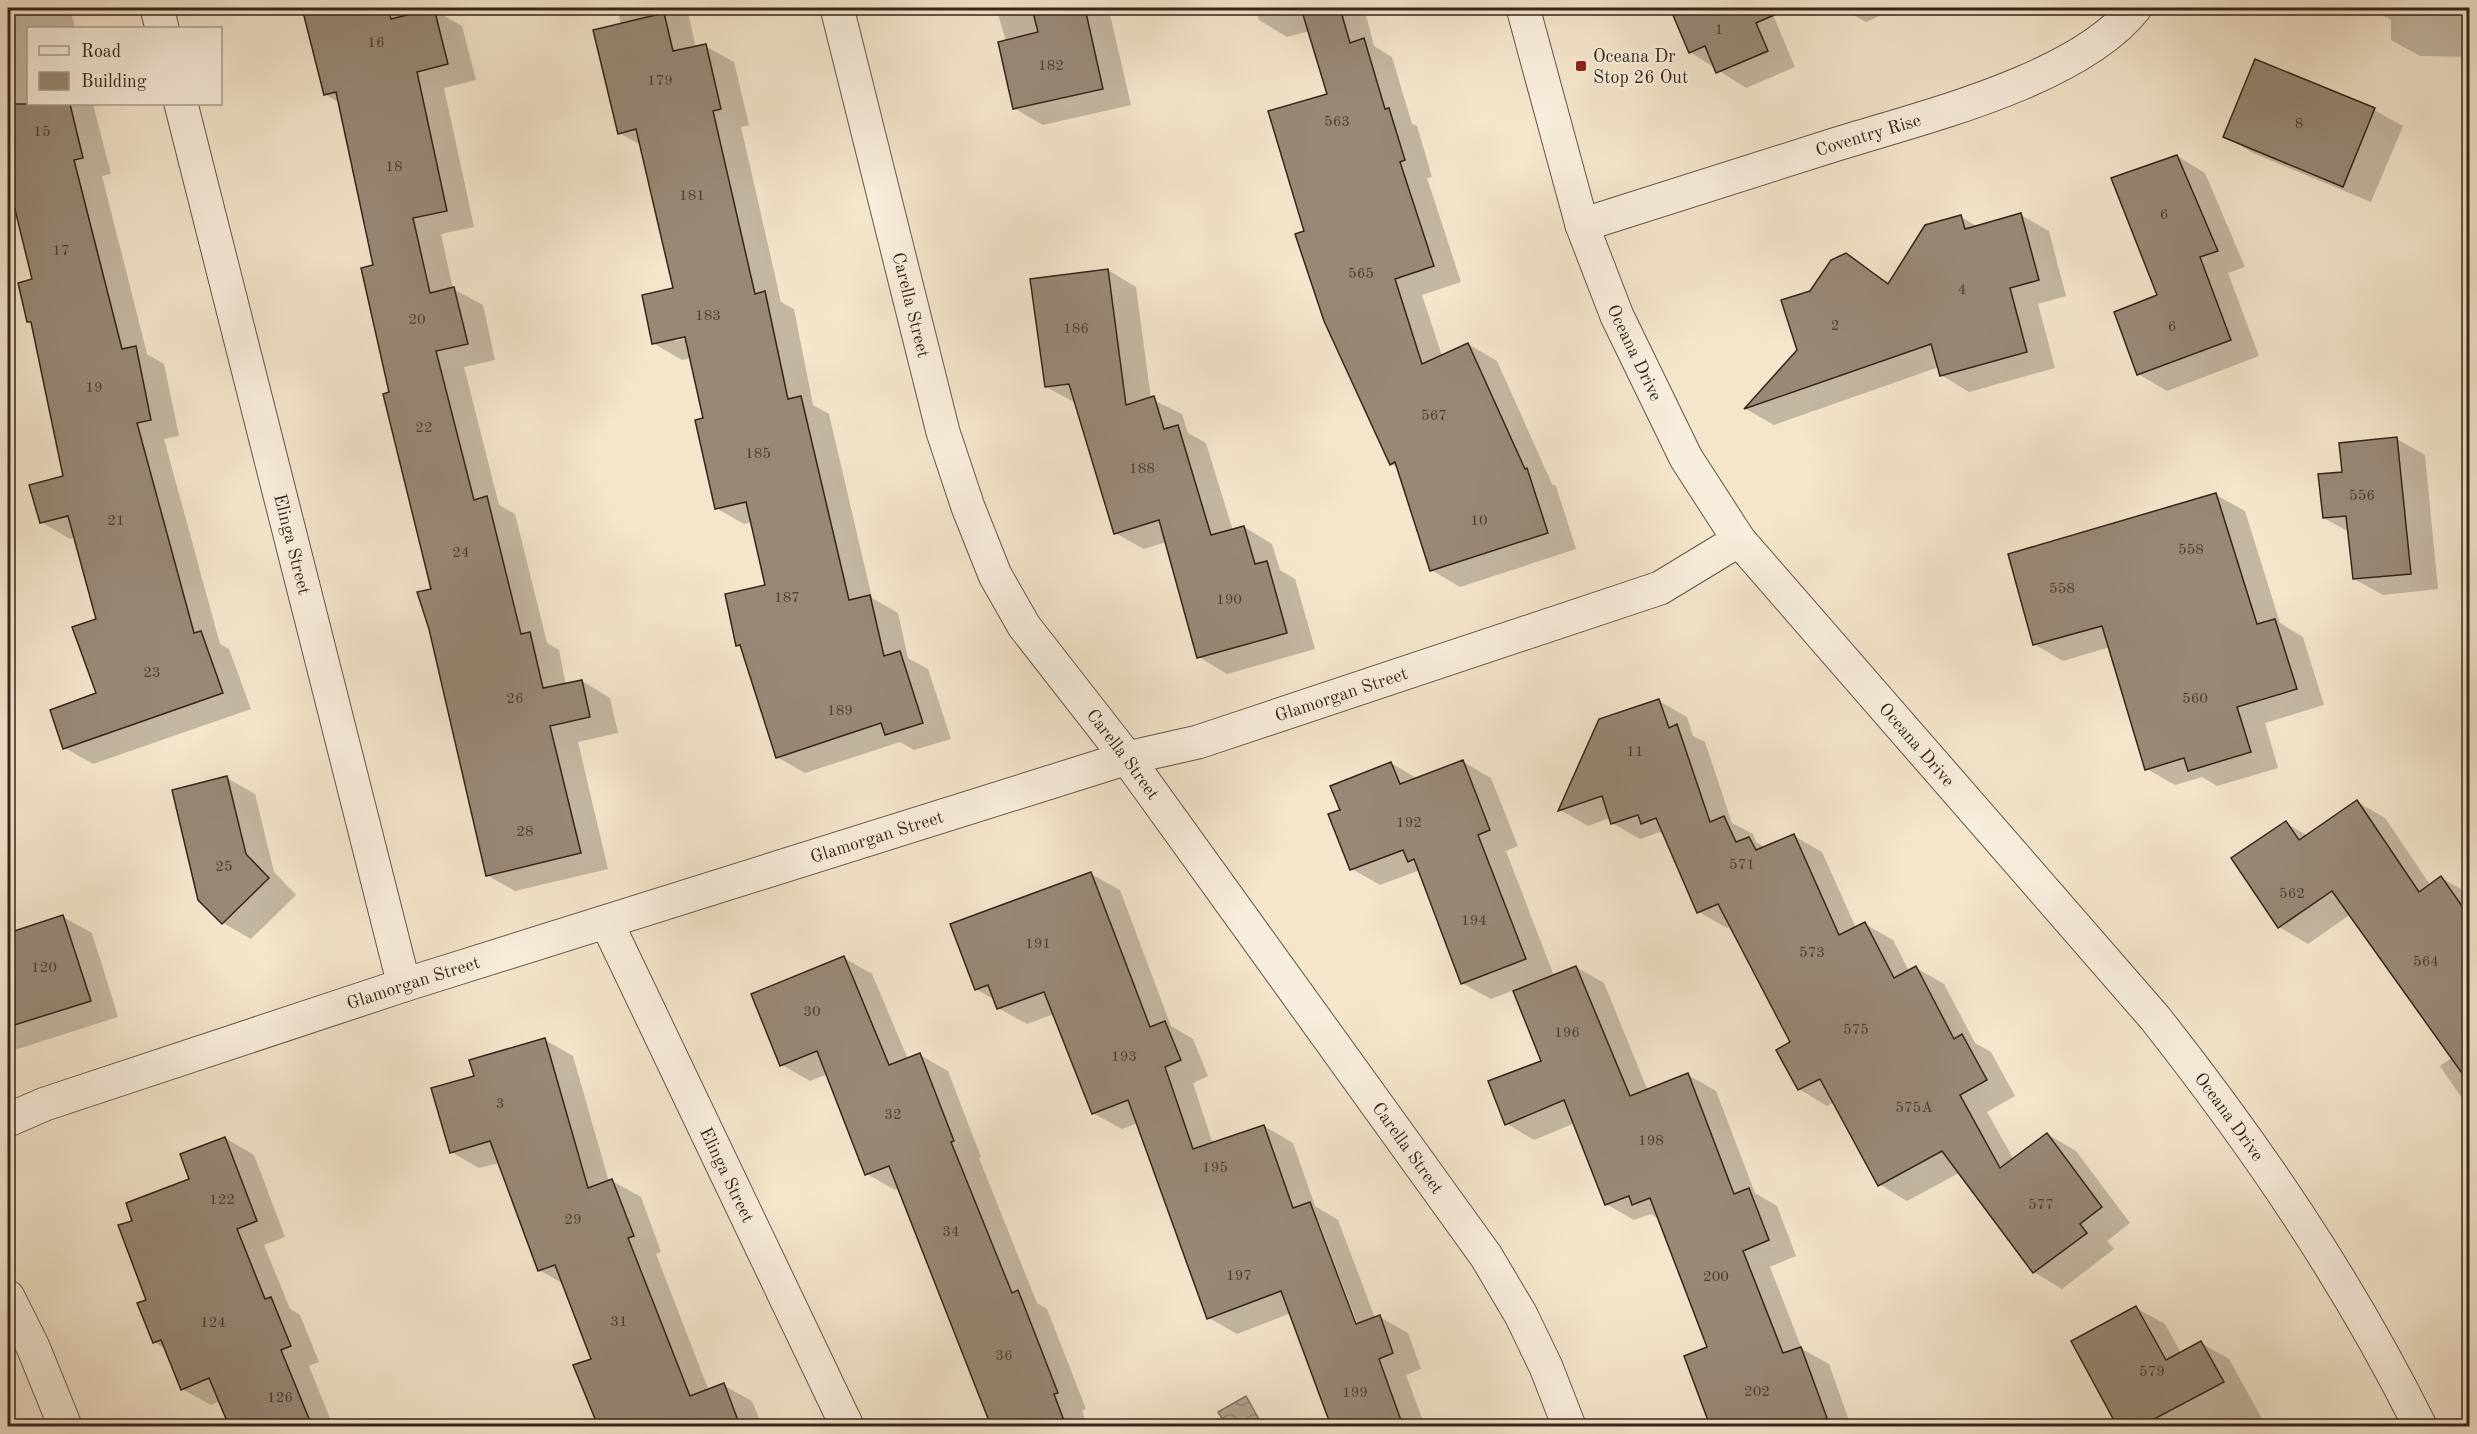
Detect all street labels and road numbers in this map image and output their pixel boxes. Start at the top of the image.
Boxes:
street label: Coventry Rise [1814,111,1923,160]
street label: Carella Street [888,250,932,360]
street label: Oceana Drive [1603,302,1665,404]
street label: Elinga Street [270,492,313,597]
street label: Glamorgan Street [1273,665,1410,726]
street label: Oceana Drive [1875,700,1957,791]
street label: Carella Street [1083,706,1162,803]
street label: Glamorgan Street [808,808,946,867]
street label: Glamorgan Street [345,954,482,1013]
street label: Oceana Drive [2191,1069,2267,1165]
street label: Carella Street [1368,1099,1446,1198]
street label: Elinga Street [696,1125,757,1226]

